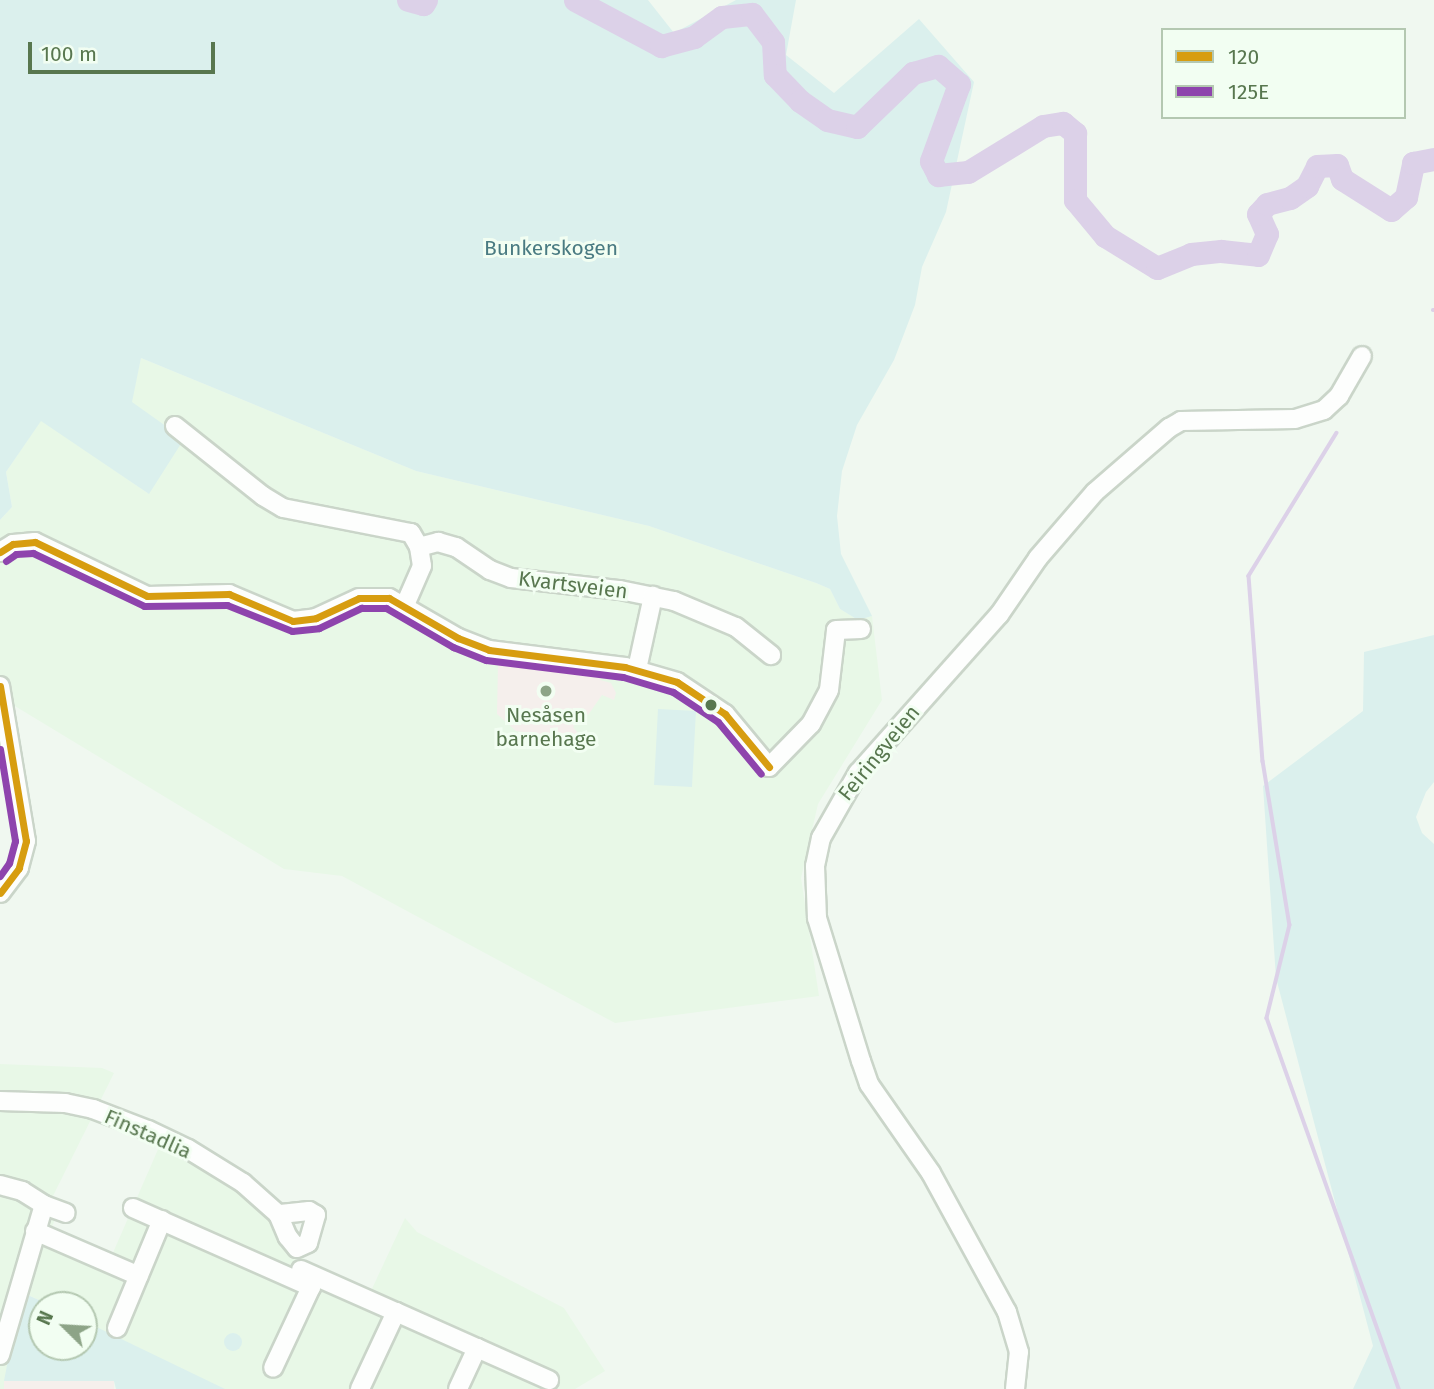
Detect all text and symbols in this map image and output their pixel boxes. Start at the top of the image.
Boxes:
scale bar [32,28,219,72]
legend [1161,28,1406,119]
text: 100 m [41,41,97,67]
text: 120 [1228,44,1259,70]
text: 125E [1228,79,1269,105]
park label: Bunkerskogen [484,235,618,261]
street label: Kvartsveien [517,566,629,604]
marker: Nesåsen barnehage [538,683,554,699]
unlabelled marker [704,698,718,712]
street label: Feiringveien [833,700,925,806]
place label: Nesåsen barnehage [495,702,597,752]
street label: Finstadlia [101,1104,195,1164]
north arrow [28,1291,98,1361]
text: N [32,1308,58,1329]

